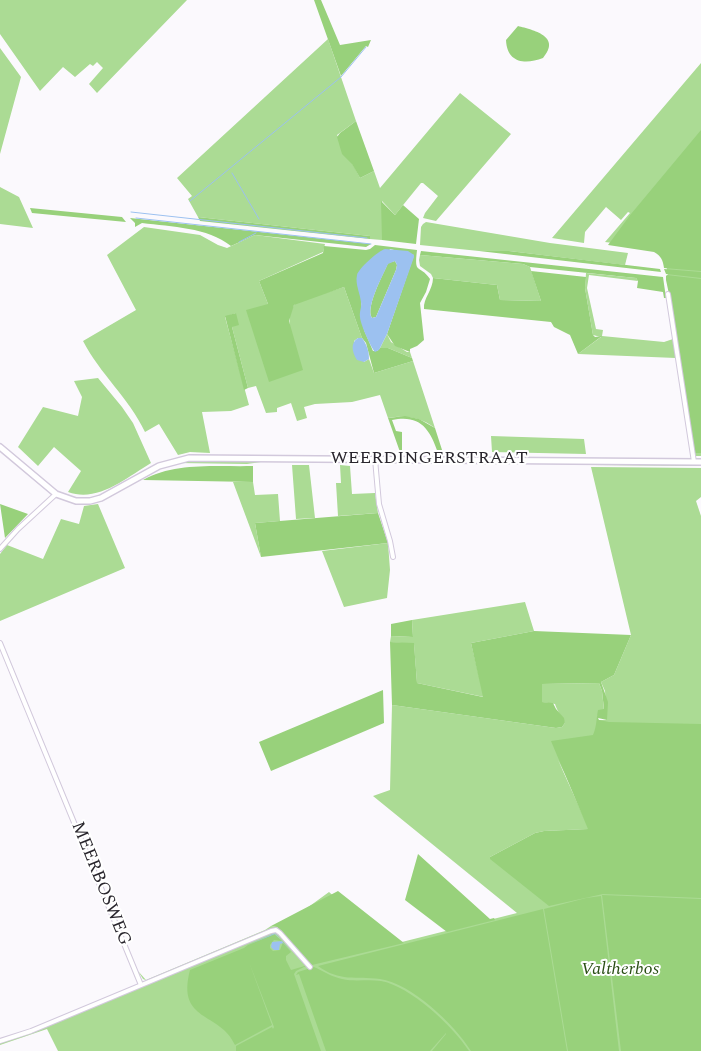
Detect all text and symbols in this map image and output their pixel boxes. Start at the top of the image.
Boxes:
street label: WEERDINGERSTRAAT [330,448,528,470]
street label: MEERBOSWEG [65,819,135,949]
park label: Valtherbos [581,959,659,981]

